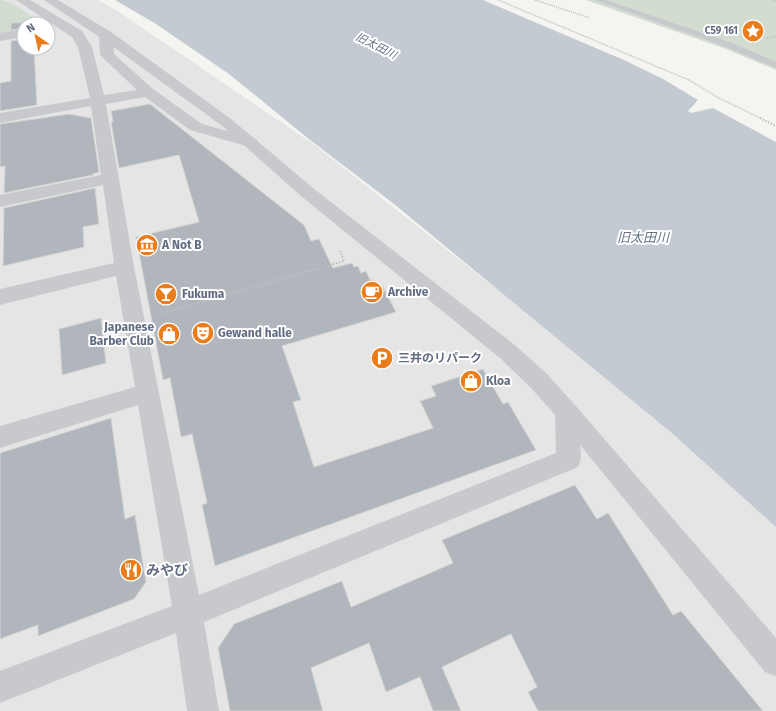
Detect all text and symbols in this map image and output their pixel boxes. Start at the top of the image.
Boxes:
north arrow [16,16,56,56]
place icon: C59 161 [740,18,766,44]
text: N [24,21,37,36]
place label: C59 161 [705,25,738,37]
water label: 旧太田川 [353,30,399,62]
water label: 旧太田川 [617,230,671,245]
museum icon: A Not B [134,232,160,258]
place label: A Not B [161,238,202,252]
cafe icon: Archive [359,279,385,305]
bar icon: Fukuma [153,281,179,307]
place label: Archive [387,285,429,299]
place label: Fukuma [182,287,225,301]
place label: Japanese Barber Club [89,320,154,348]
theatre icon: Gewand halle [190,320,216,346]
shop icon: Japanese Barber Club [156,321,182,347]
place label: Gewand halle [218,326,292,340]
parking icon: 三井のリパーク [369,345,395,371]
place label: 三井のリパーク [398,351,482,365]
shop icon: Kloa [458,368,484,394]
place label: Kloa [486,374,511,388]
restaurant icon: みやび [118,557,144,583]
place label: みやび [146,562,188,579]

